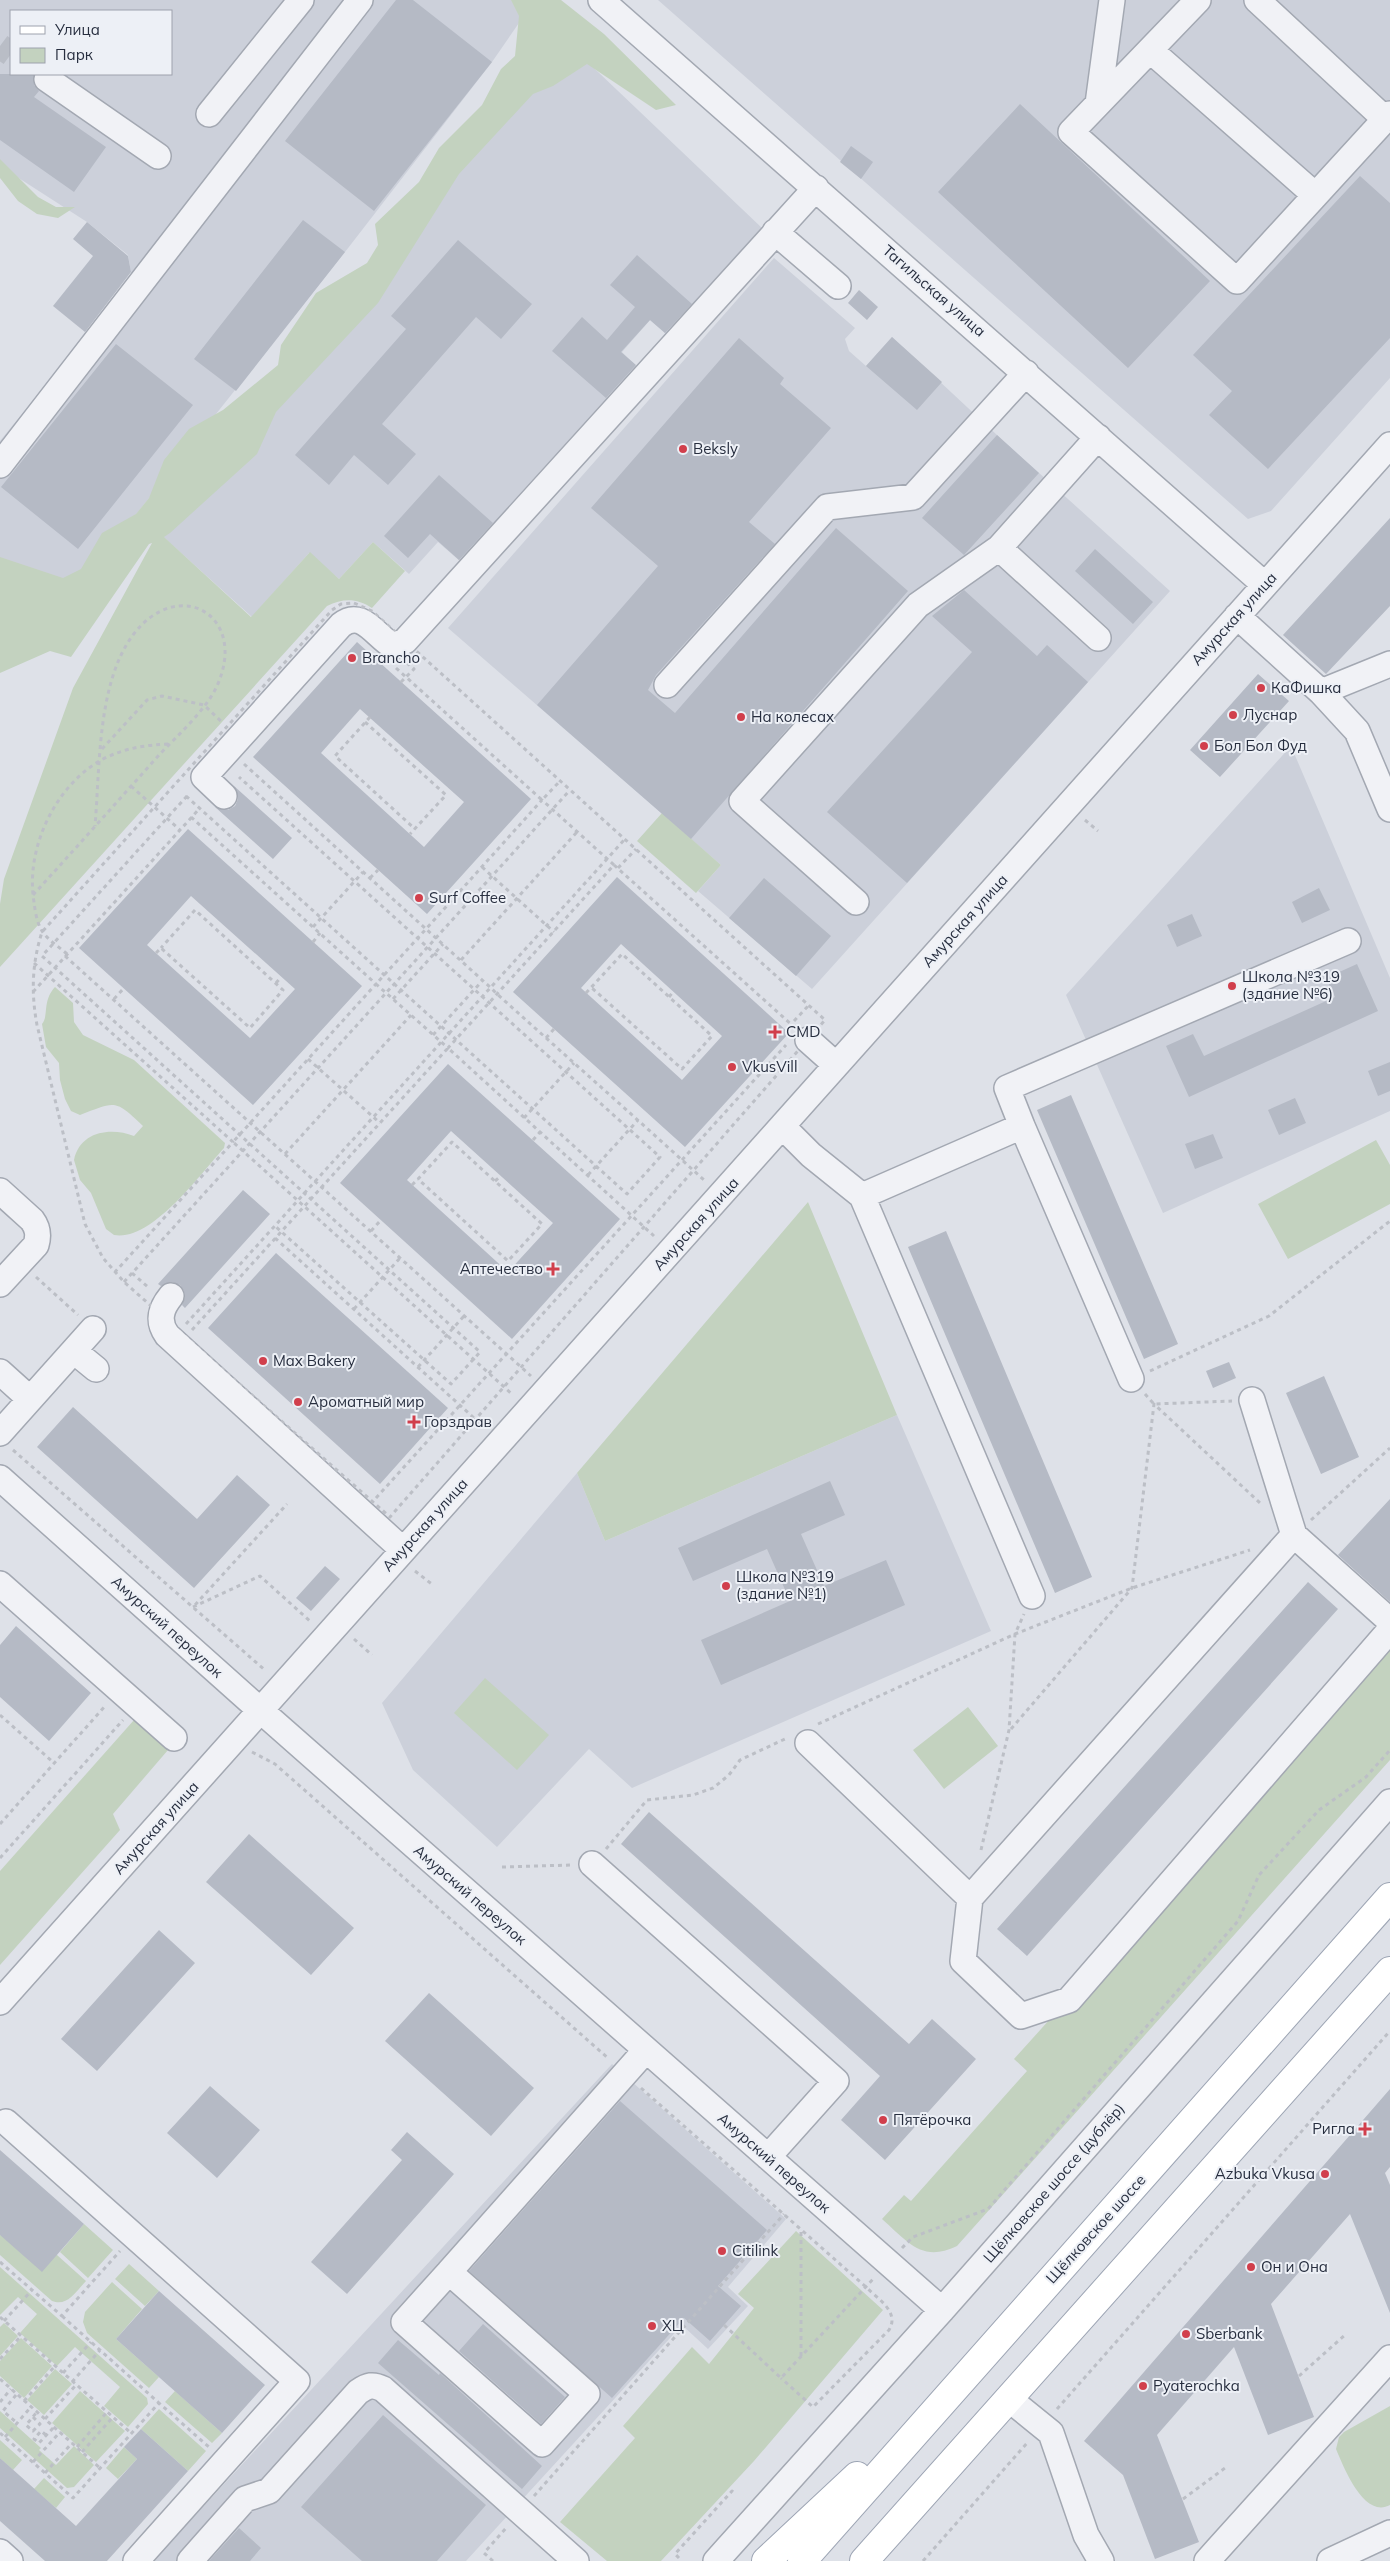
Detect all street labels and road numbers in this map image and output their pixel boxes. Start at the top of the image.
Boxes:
street label: Тагильская улица [879,241,990,341]
street label: Амурская улица [1187,568,1281,669]
street label: Амурская улица [918,870,1012,971]
street label: Амурская улица [649,1173,743,1274]
street label: Амурская улица [378,1474,472,1575]
street label: Амурский переулок [108,1572,228,1682]
street label: Амурская улица [109,1777,203,1878]
street label: Амурский переулок [410,1840,531,1950]
street label: Щёлковское шоссе (дублёр) [980,2100,1128,2266]
street label: Амурский переулок [714,2108,835,2218]
street label: Щёлковское шоссе [1042,2171,1150,2287]

